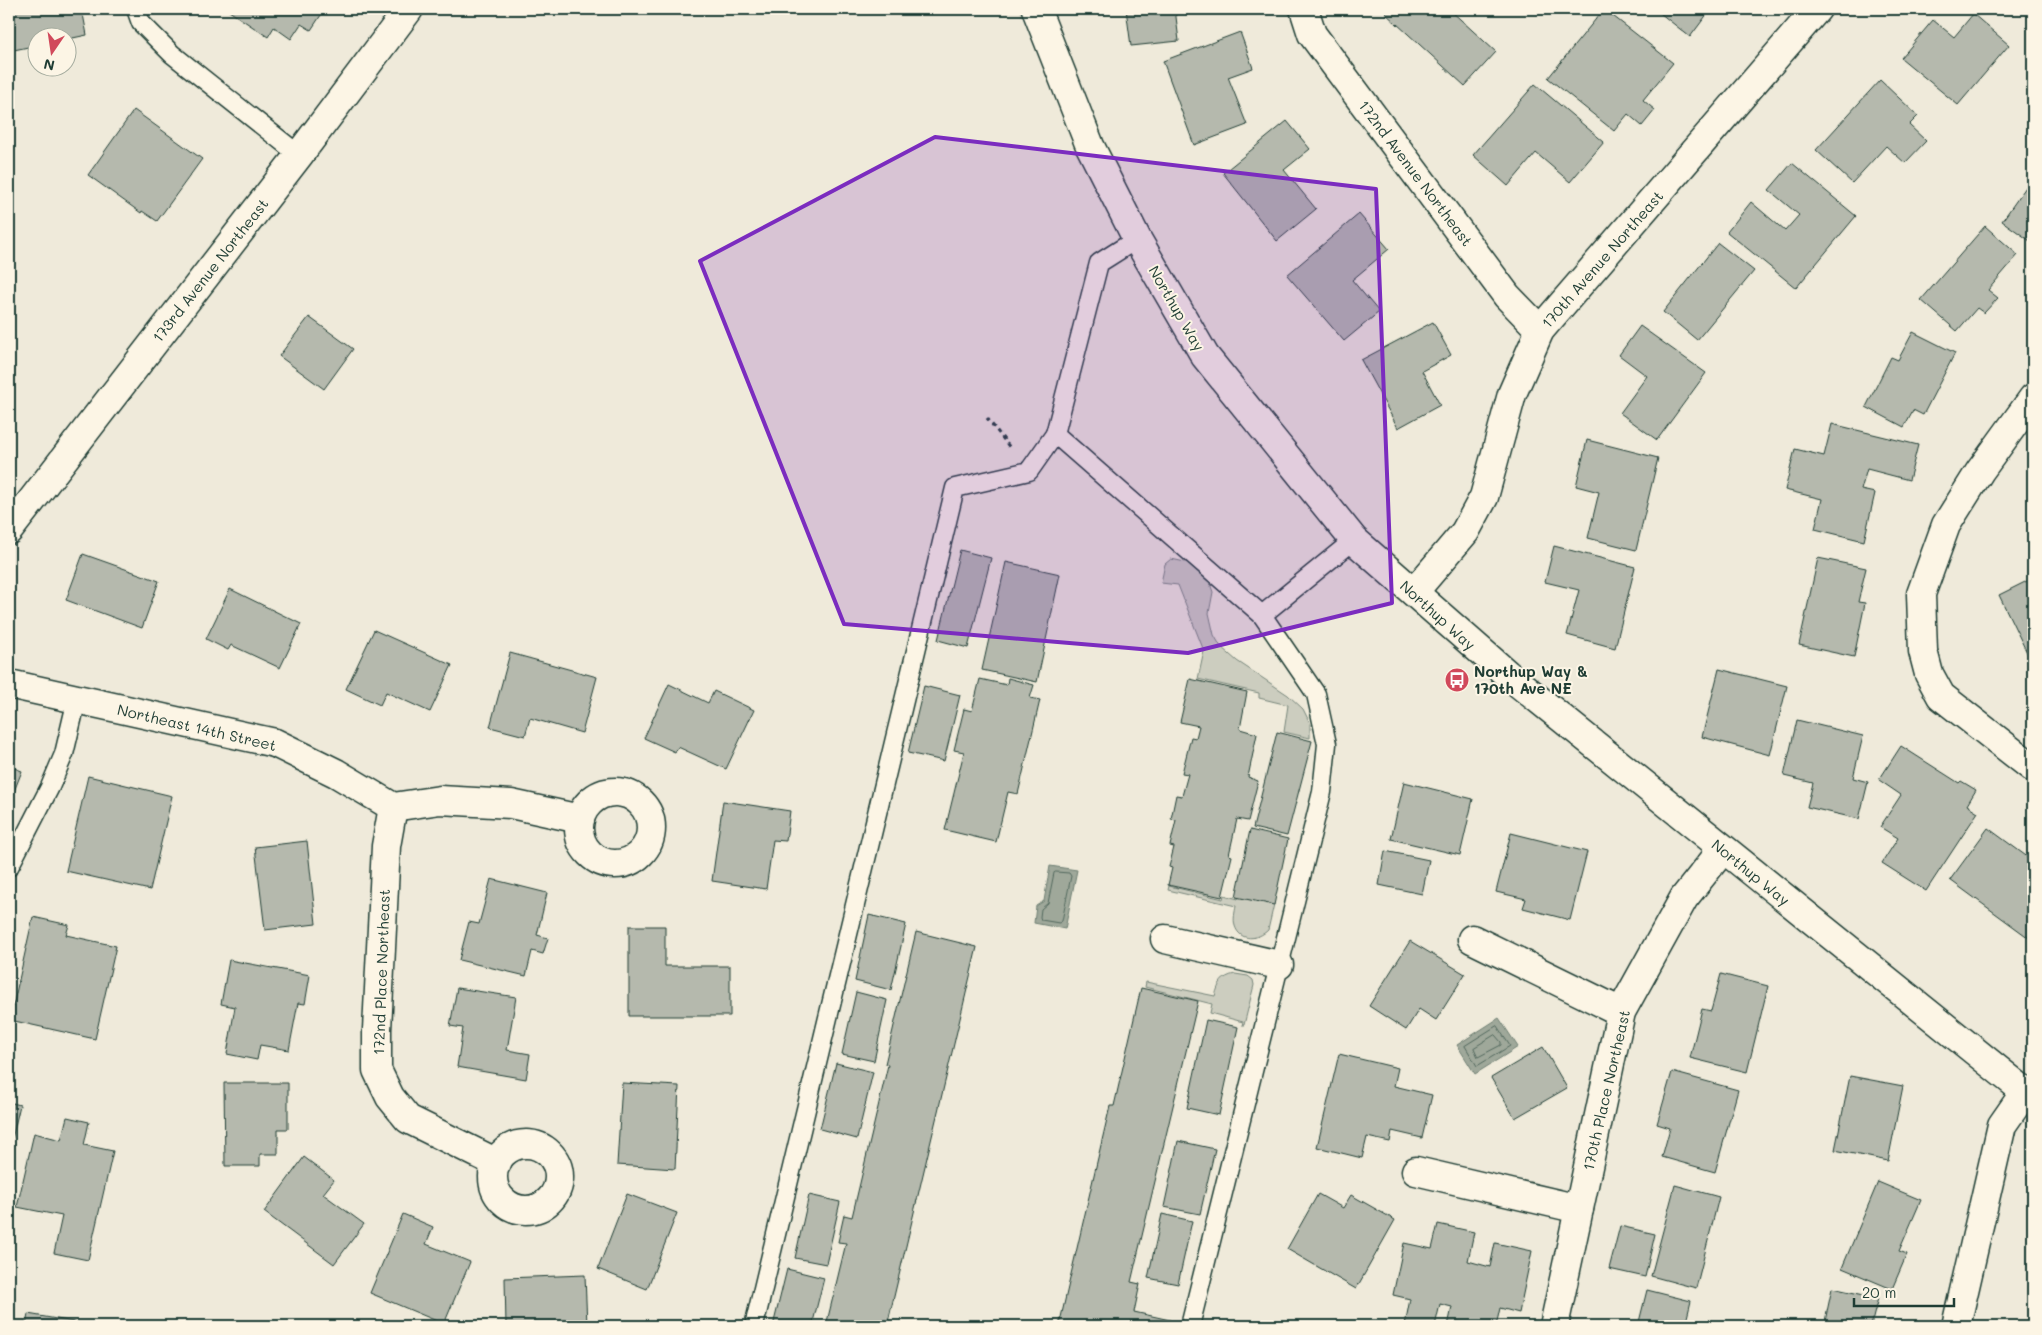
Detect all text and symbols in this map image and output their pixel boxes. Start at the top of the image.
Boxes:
north arrow [28,28,78,78]
text: N [42,55,56,76]
street label: 172nd Avenue Northeast [1355,96,1477,250]
street label: 170th Avenue Northeast [1537,186,1667,332]
street label: 173rd Avenue Northeast [147,194,273,346]
street label: Northup Way [1145,262,1210,354]
street label: Northup Way [1396,576,1480,654]
place label: Northup Way & 170th Ave NE [1474,661,1588,698]
bus stop icon: Northup Way & 170th Ave NE [1444,667,1470,693]
street label: Northeast 14th Street [115,699,279,755]
street label: Northup Way [1708,834,1794,910]
street label: 172nd Place Northeast [368,889,394,1055]
street label: 170th Place Northeast [1578,1008,1634,1172]
scale bar [1854,1275,1954,1307]
text: 20 m [1862,1282,1896,1302]

